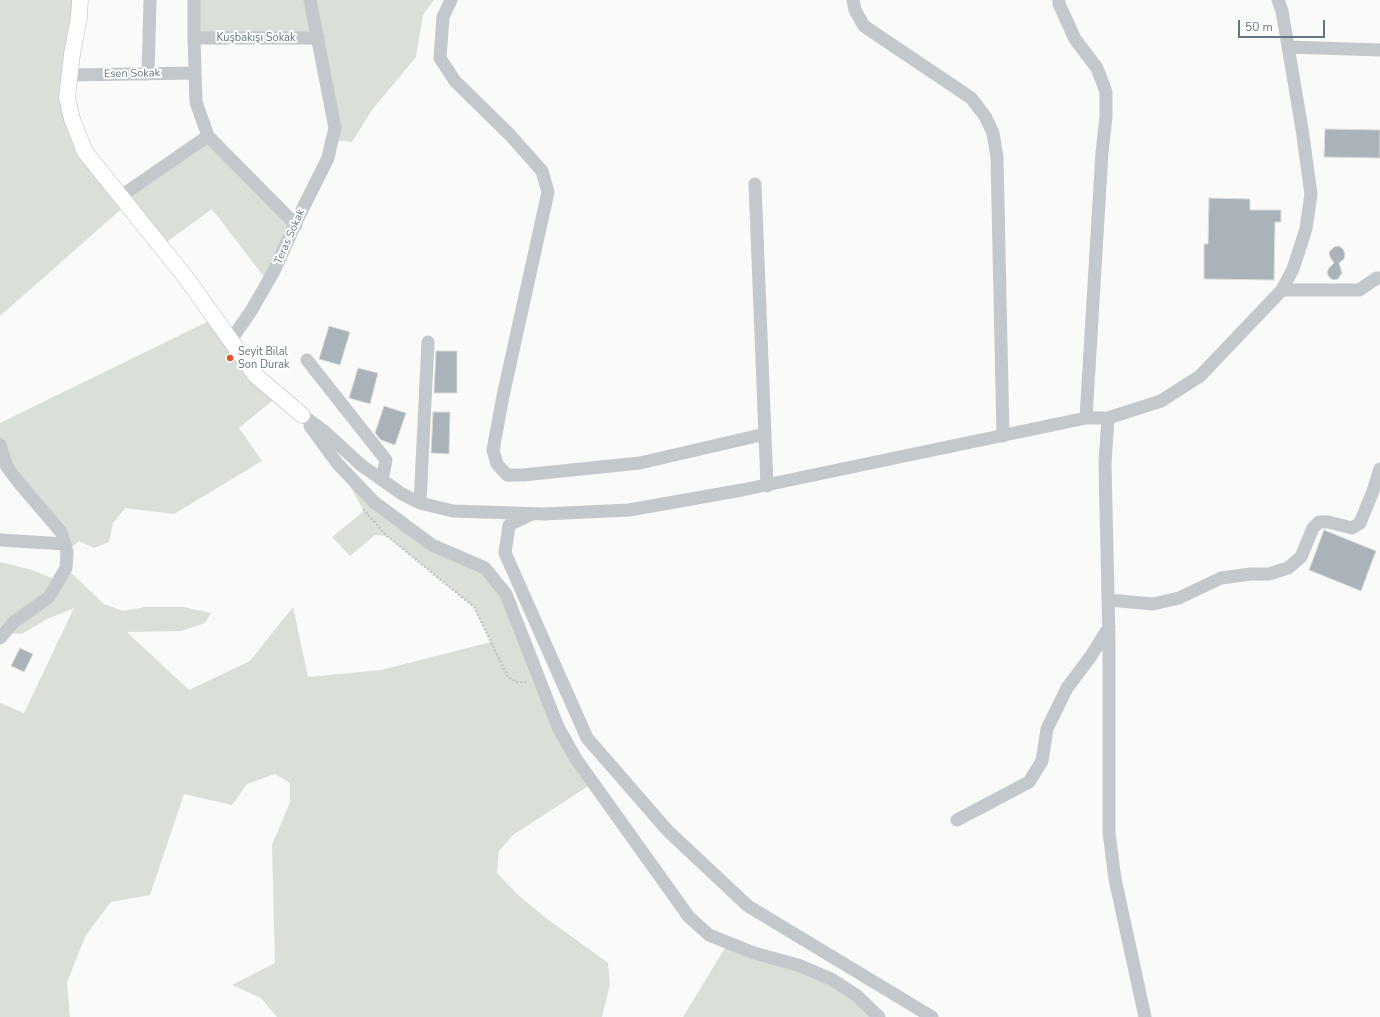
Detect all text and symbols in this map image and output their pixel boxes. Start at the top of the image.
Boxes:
scale bar [1240,12,1327,38]
text: 50 m [1245,19,1273,35]
street label: Kuşbakışı Sokak [217,31,295,45]
street label: Esen Sokak [104,67,160,81]
street label: Teras Sokak [272,207,308,267]
place label: Seyit Bilal Son Durak [238,345,290,371]
marker: Seyit Bilal Son Durak [225,353,235,363]

